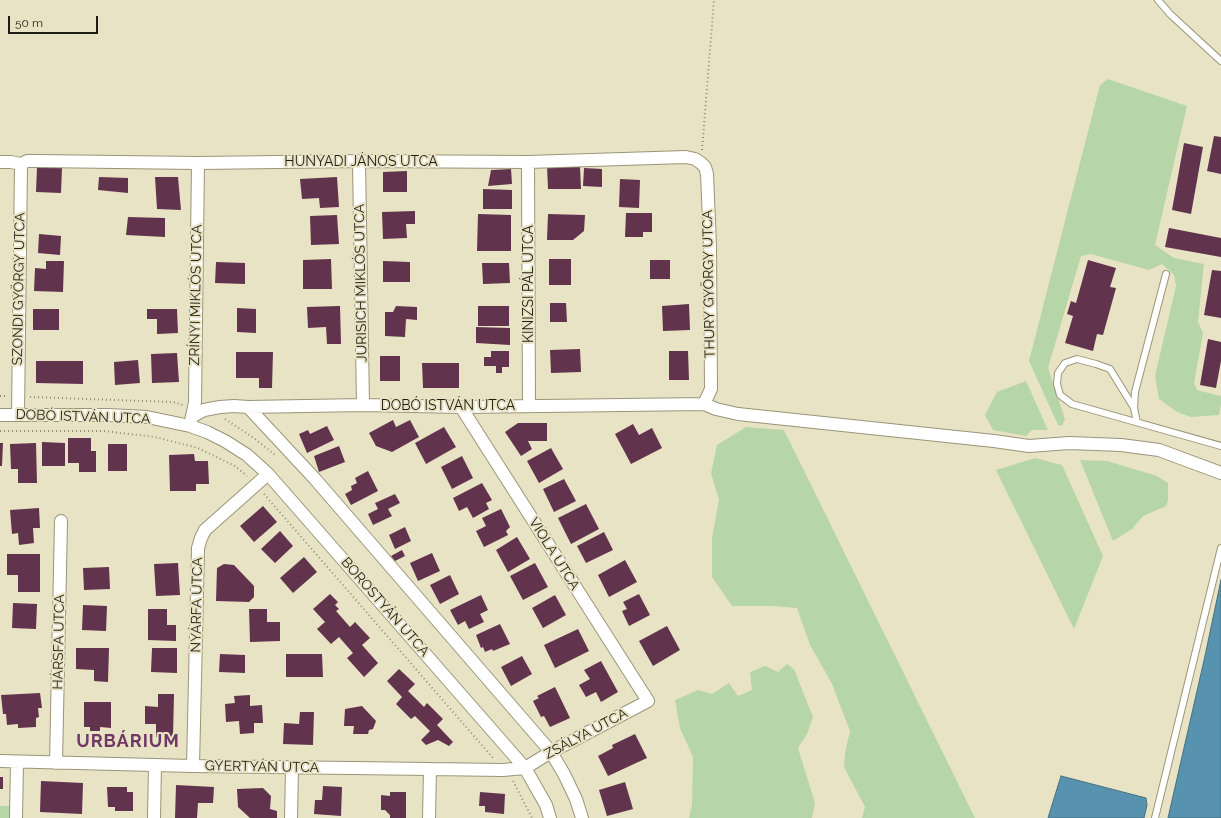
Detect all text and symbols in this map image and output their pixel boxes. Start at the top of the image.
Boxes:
scale bar [10,8,100,34]
text: 50 m [15,16,43,30]
street label: HUNYADI JÁNOS UTCA [284,154,438,170]
street label: JURISICH MIKLÓS UTCA [351,204,371,362]
street label: THURY GYÖRGY UTCA [699,210,719,358]
street label: SZONDI GYÖRGY UTCA [9,212,29,366]
street label: ZRÍNYI MIKLÓS UTCA [186,224,206,366]
street label: KINIZSI PÁL UTCA [521,225,537,343]
street label: DOBÓ ISTVÁN UTCA [381,398,515,414]
street label: DOBÓ ISTVÁN UTCA [15,406,151,428]
street label: VIOLA UTCA [525,515,583,593]
street label: BOROSTYÁN UTCA [337,554,433,660]
street label: NYÁRFA UTCA [188,557,206,653]
street label: HÁRSFA UTCA [50,594,68,690]
street label: ZSÁLYA UTCA [541,705,631,763]
district label: URBÁRIUM [76,731,180,753]
street label: GYERTYÁN UTCA [205,758,319,776]

